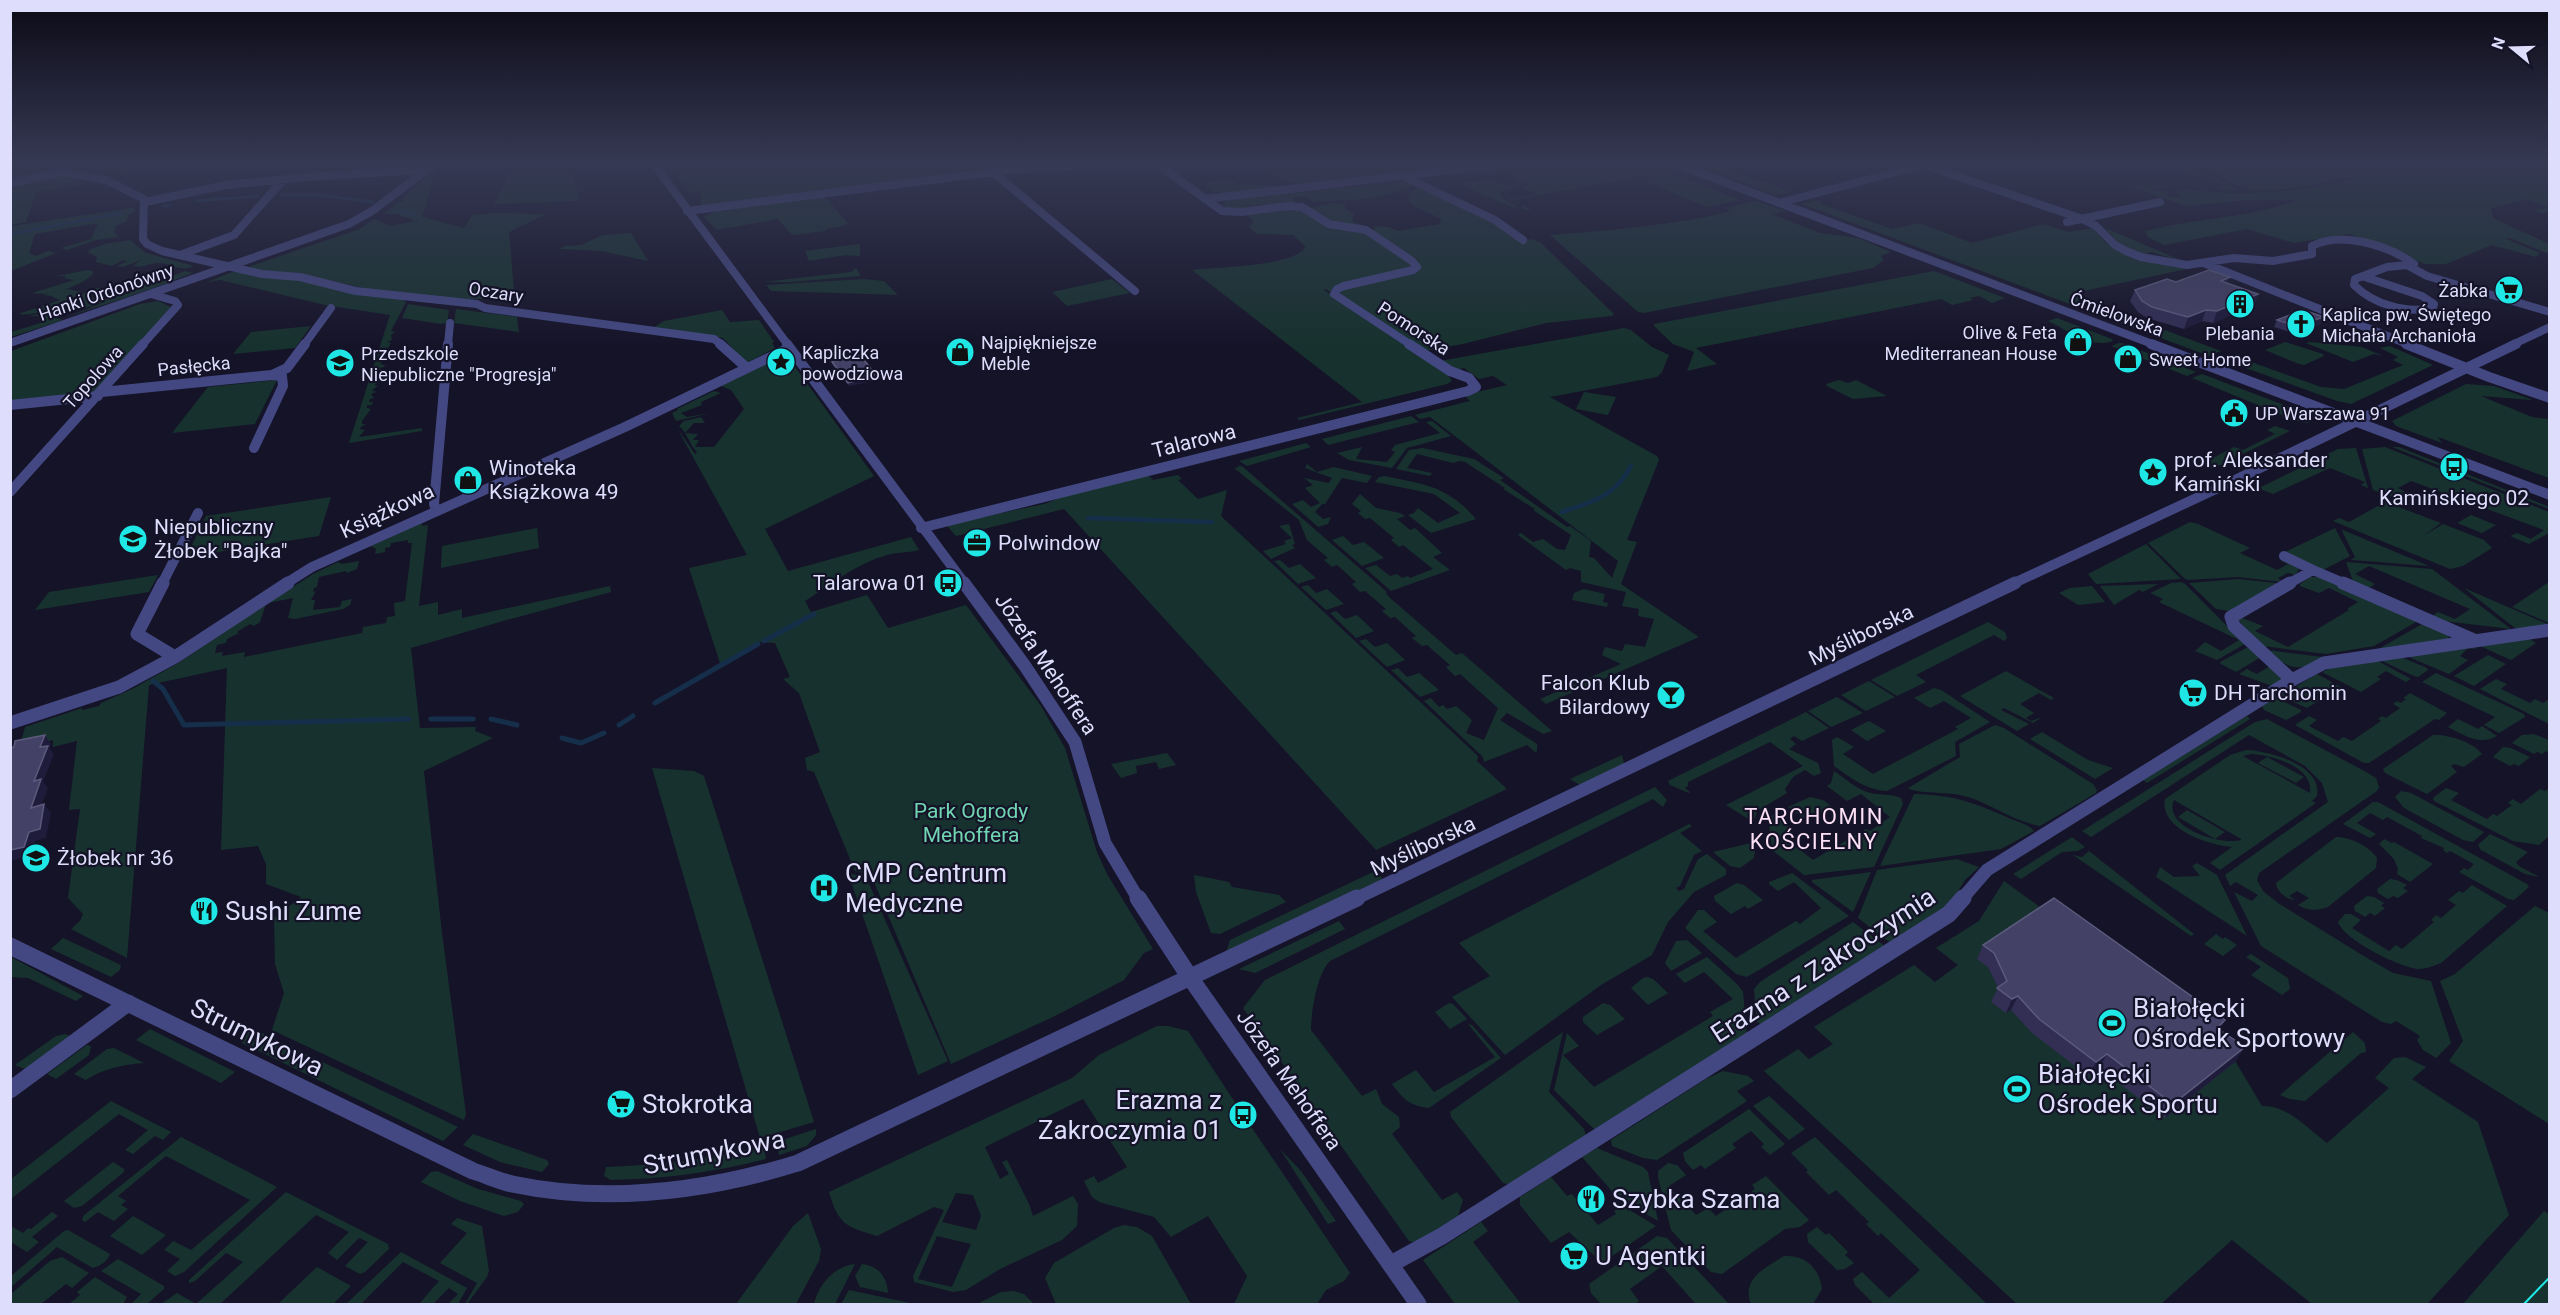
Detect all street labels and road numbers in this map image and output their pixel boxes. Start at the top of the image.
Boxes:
street label: Hanki Ordonówny [36,259,177,325]
street label: Oczary [467,277,525,307]
street label: Ćmielowska [2067,287,2167,341]
street label: Pomorska [1374,297,1454,359]
street label: Topolowa [59,341,127,413]
street label: Pasłęcka [157,352,231,380]
street label: Talarowa [1150,419,1238,463]
street label: Książkowa [336,479,438,543]
street label: Józefa Mehoffera [990,589,1102,739]
street label: Myśliborska [1805,599,1917,671]
street label: Myśliborska [1367,811,1479,881]
street label: Erazma z Zakroczymia [1705,881,1941,1049]
street label: Strumykowa [186,992,328,1082]
street label: Józefa Mehoffera [1232,1005,1346,1155]
street label: Strumykowa [641,1124,787,1180]

